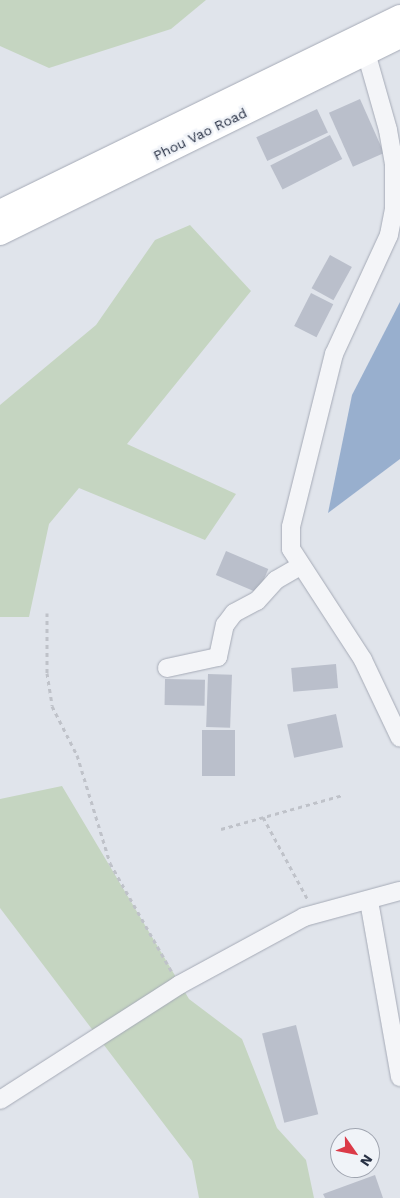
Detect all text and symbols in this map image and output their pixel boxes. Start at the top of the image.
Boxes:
street label: Phou Vao Road [150,104,250,164]
north arrow [330,1128,380,1178]
text: N [357,1152,376,1169]

